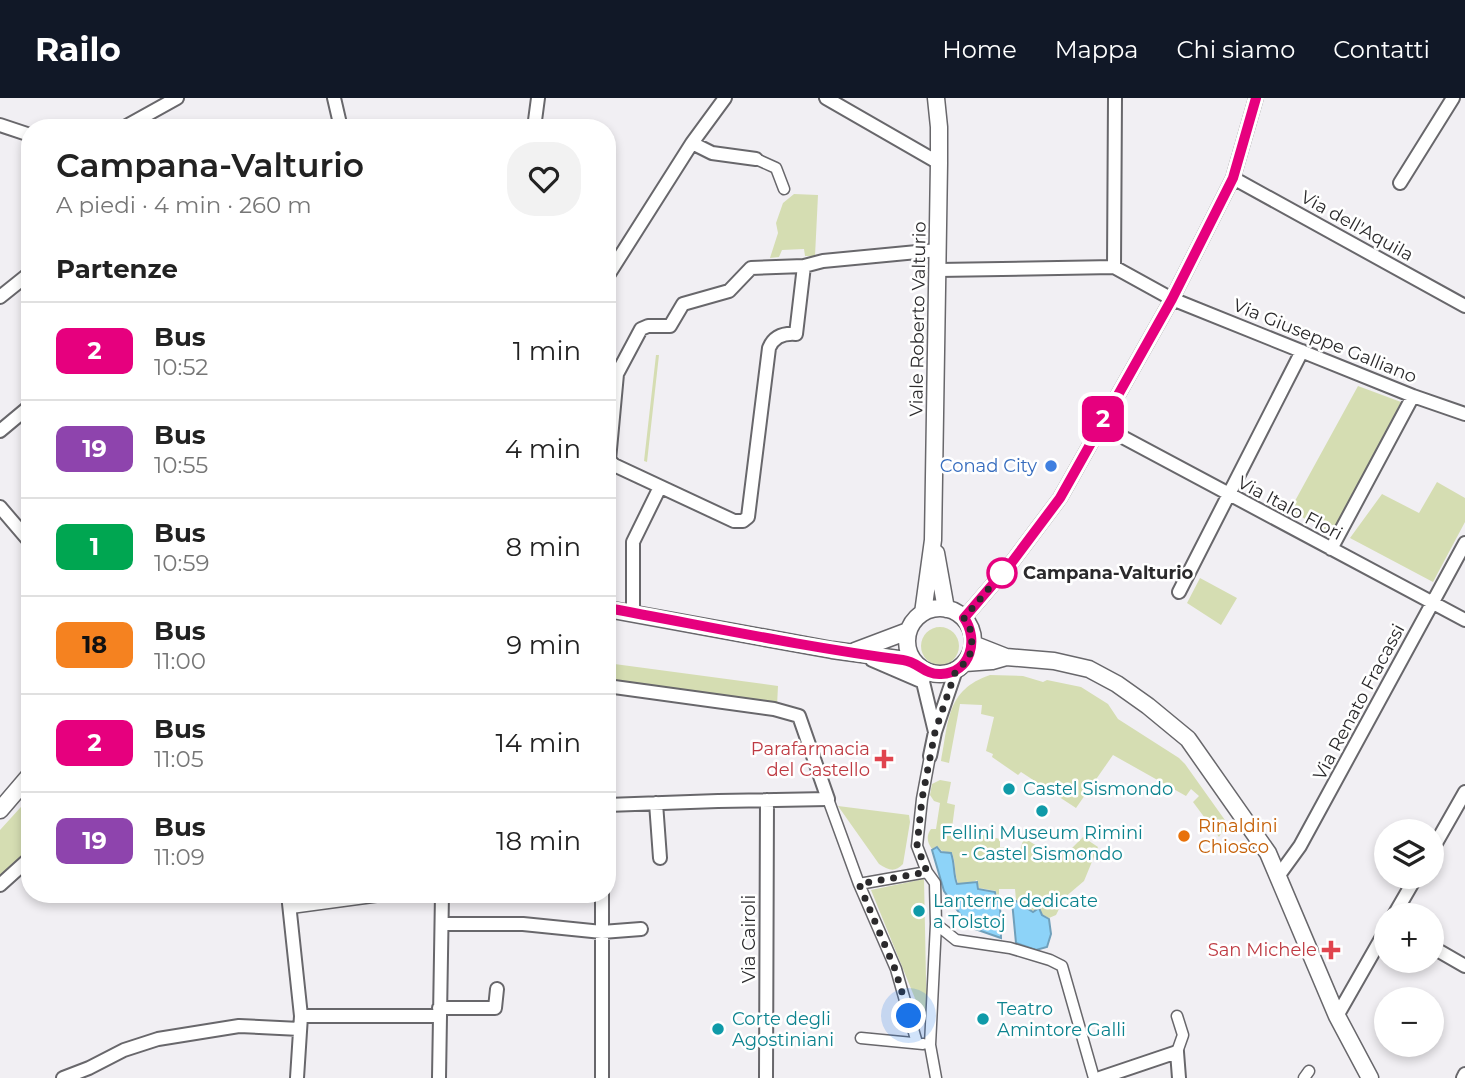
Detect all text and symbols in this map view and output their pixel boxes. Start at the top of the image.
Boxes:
text: Railo [35,29,121,69]
text: Home [942,35,1017,64]
text: Mappa [1055,35,1138,64]
text: Chi siamo [1176,35,1295,64]
text: Contatti [1333,35,1430,64]
button: heart [507,142,581,216]
text: Campana-Valturio [56,145,364,185]
street label: Via dell'Aquila [1297,186,1417,266]
text: A piedi · 4 min · 260 m [56,191,312,219]
street label: Viale Roberto Valturio [905,221,931,417]
text: Partenze [56,253,178,285]
street label: Via Giuseppe Galliano [1230,294,1420,388]
text: Bus [154,321,206,353]
text: 1 min [513,335,581,367]
text: 2 [87,336,102,365]
text: 10:52 [154,353,208,381]
line badge: 2 [1080,396,1126,442]
text: 2 [1096,404,1110,433]
text: Bus [154,419,206,451]
text: 4 min [505,433,581,465]
text: 19 [82,434,107,463]
text: 10:55 [154,451,208,479]
place label: Conad City [940,455,1037,477]
marker: Conad City [1043,458,1059,474]
street label: Via Italo Flori [1234,471,1346,545]
text: Bus [154,517,206,549]
text: 8 min [505,531,581,563]
text: 1 [90,532,99,561]
text: 10:59 [154,549,209,577]
marker: Campana-Valturio [987,558,1017,588]
place label: Campana-Valturio [1023,562,1194,584]
text: Bus [154,615,206,647]
street label: Via Renato Fracassi [1309,620,1409,784]
text: 9 min [506,629,581,661]
text: 18 [82,630,107,659]
text: 11:00 [154,647,206,675]
text: Bus [154,713,206,745]
text: 14 min [495,727,581,759]
text: 2 [87,728,102,757]
place label: Parafarmacia del Castello [751,738,870,781]
text: 11:05 [154,745,204,773]
marker: Parafarmacia del Castello [876,751,892,767]
place label: Castel Sismondo [1023,778,1173,800]
marker: Castel Sismondo [1001,781,1017,797]
marker: Fellini Museum Rimini - Castel Sismondo [1034,803,1050,819]
text: Bus [154,811,206,843]
place label: Rinaldini Chiosco [1198,815,1278,858]
map controls [1374,819,1444,1057]
button: layers [1374,819,1444,889]
place label: Fellini Museum Rimini - Castel Sismondo [941,822,1143,865]
text: 18 min [496,825,581,857]
text: 19 [82,826,107,855]
marker: Rinaldini Chiosco [1176,828,1192,844]
text: 11:09 [154,843,205,871]
place label: Lanterne dedicate a Tolstoj [933,890,1098,933]
street label: Via Cairoli [738,895,760,983]
marker: Lanterne dedicate a Tolstoj [911,903,927,919]
button: + [1374,903,1444,973]
place label: San Michele [1208,939,1317,961]
marker: San Michele [1323,942,1339,958]
button: − [1374,987,1444,1057]
your location [891,998,926,1033]
place label: Teatro Amintore Galli [997,998,1126,1041]
place label: Corte degli Agostiniani [732,1008,834,1051]
marker: Teatro Amintore Galli [975,1011,991,1027]
marker: Corte degli Agostiniani [710,1021,726,1037]

